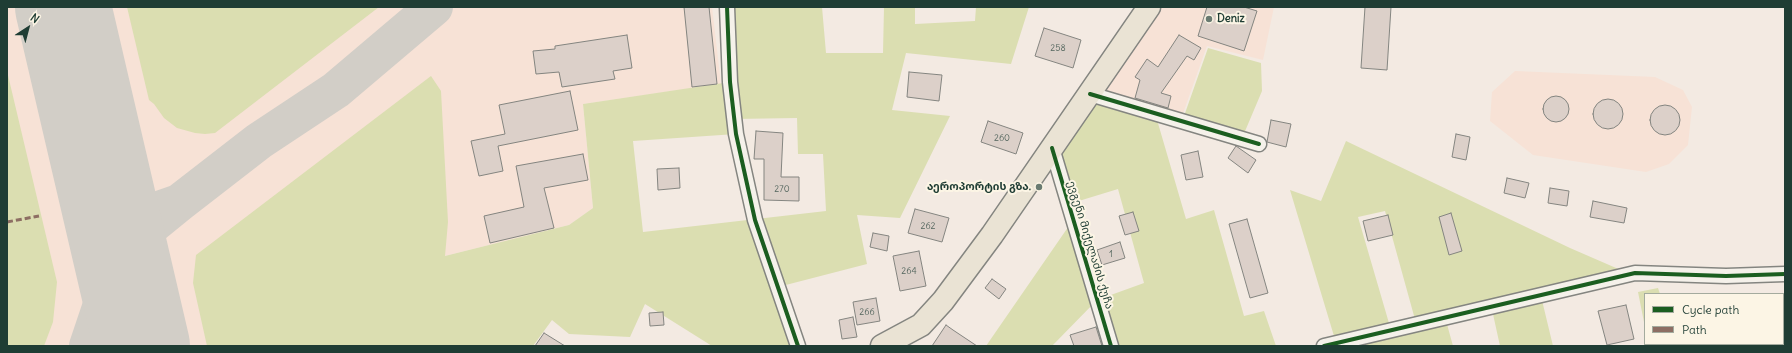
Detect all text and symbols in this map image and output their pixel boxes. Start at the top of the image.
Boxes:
north arrow [8,8,48,48]
text: N [28,10,42,26]
place label: Deniz [1217,12,1245,26]
marker: Deniz [1204,14,1214,24]
house number: 258 [1050,43,1066,53]
house number: 260 [994,133,1010,143]
street label: ევგენი მიქელაძის ქუჩა [1064,179,1116,311]
place label: აეროპორტის გზა. [927,180,1031,194]
marker: აეროპორტის გზა. [1034,182,1044,192]
house number: 270 [774,184,790,194]
house number: 262 [920,221,936,231]
house number: 1 [1109,249,1113,259]
house number: 264 [901,266,917,276]
legend [1644,293,1784,345]
text: Cycle path [1682,302,1739,317]
house number: 266 [859,307,875,317]
text: Path [1682,322,1707,337]

